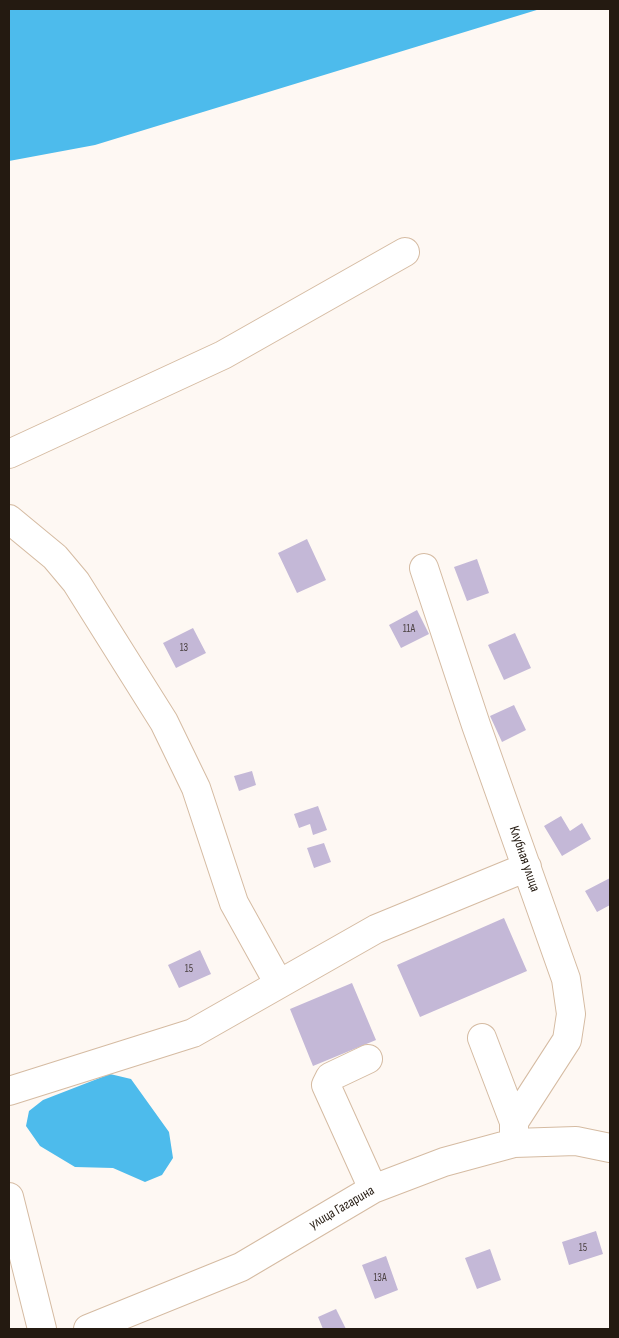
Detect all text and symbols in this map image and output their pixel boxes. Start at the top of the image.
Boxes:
house number: 11А [403,622,415,636]
house number: 13 [180,641,188,655]
street label: Клубная улица [505,824,543,894]
house number: 15 [185,962,193,976]
street label: улица Гагарина [306,1183,378,1233]
house number: 15 [579,1241,587,1255]
house number: 13А [373,1271,387,1285]

